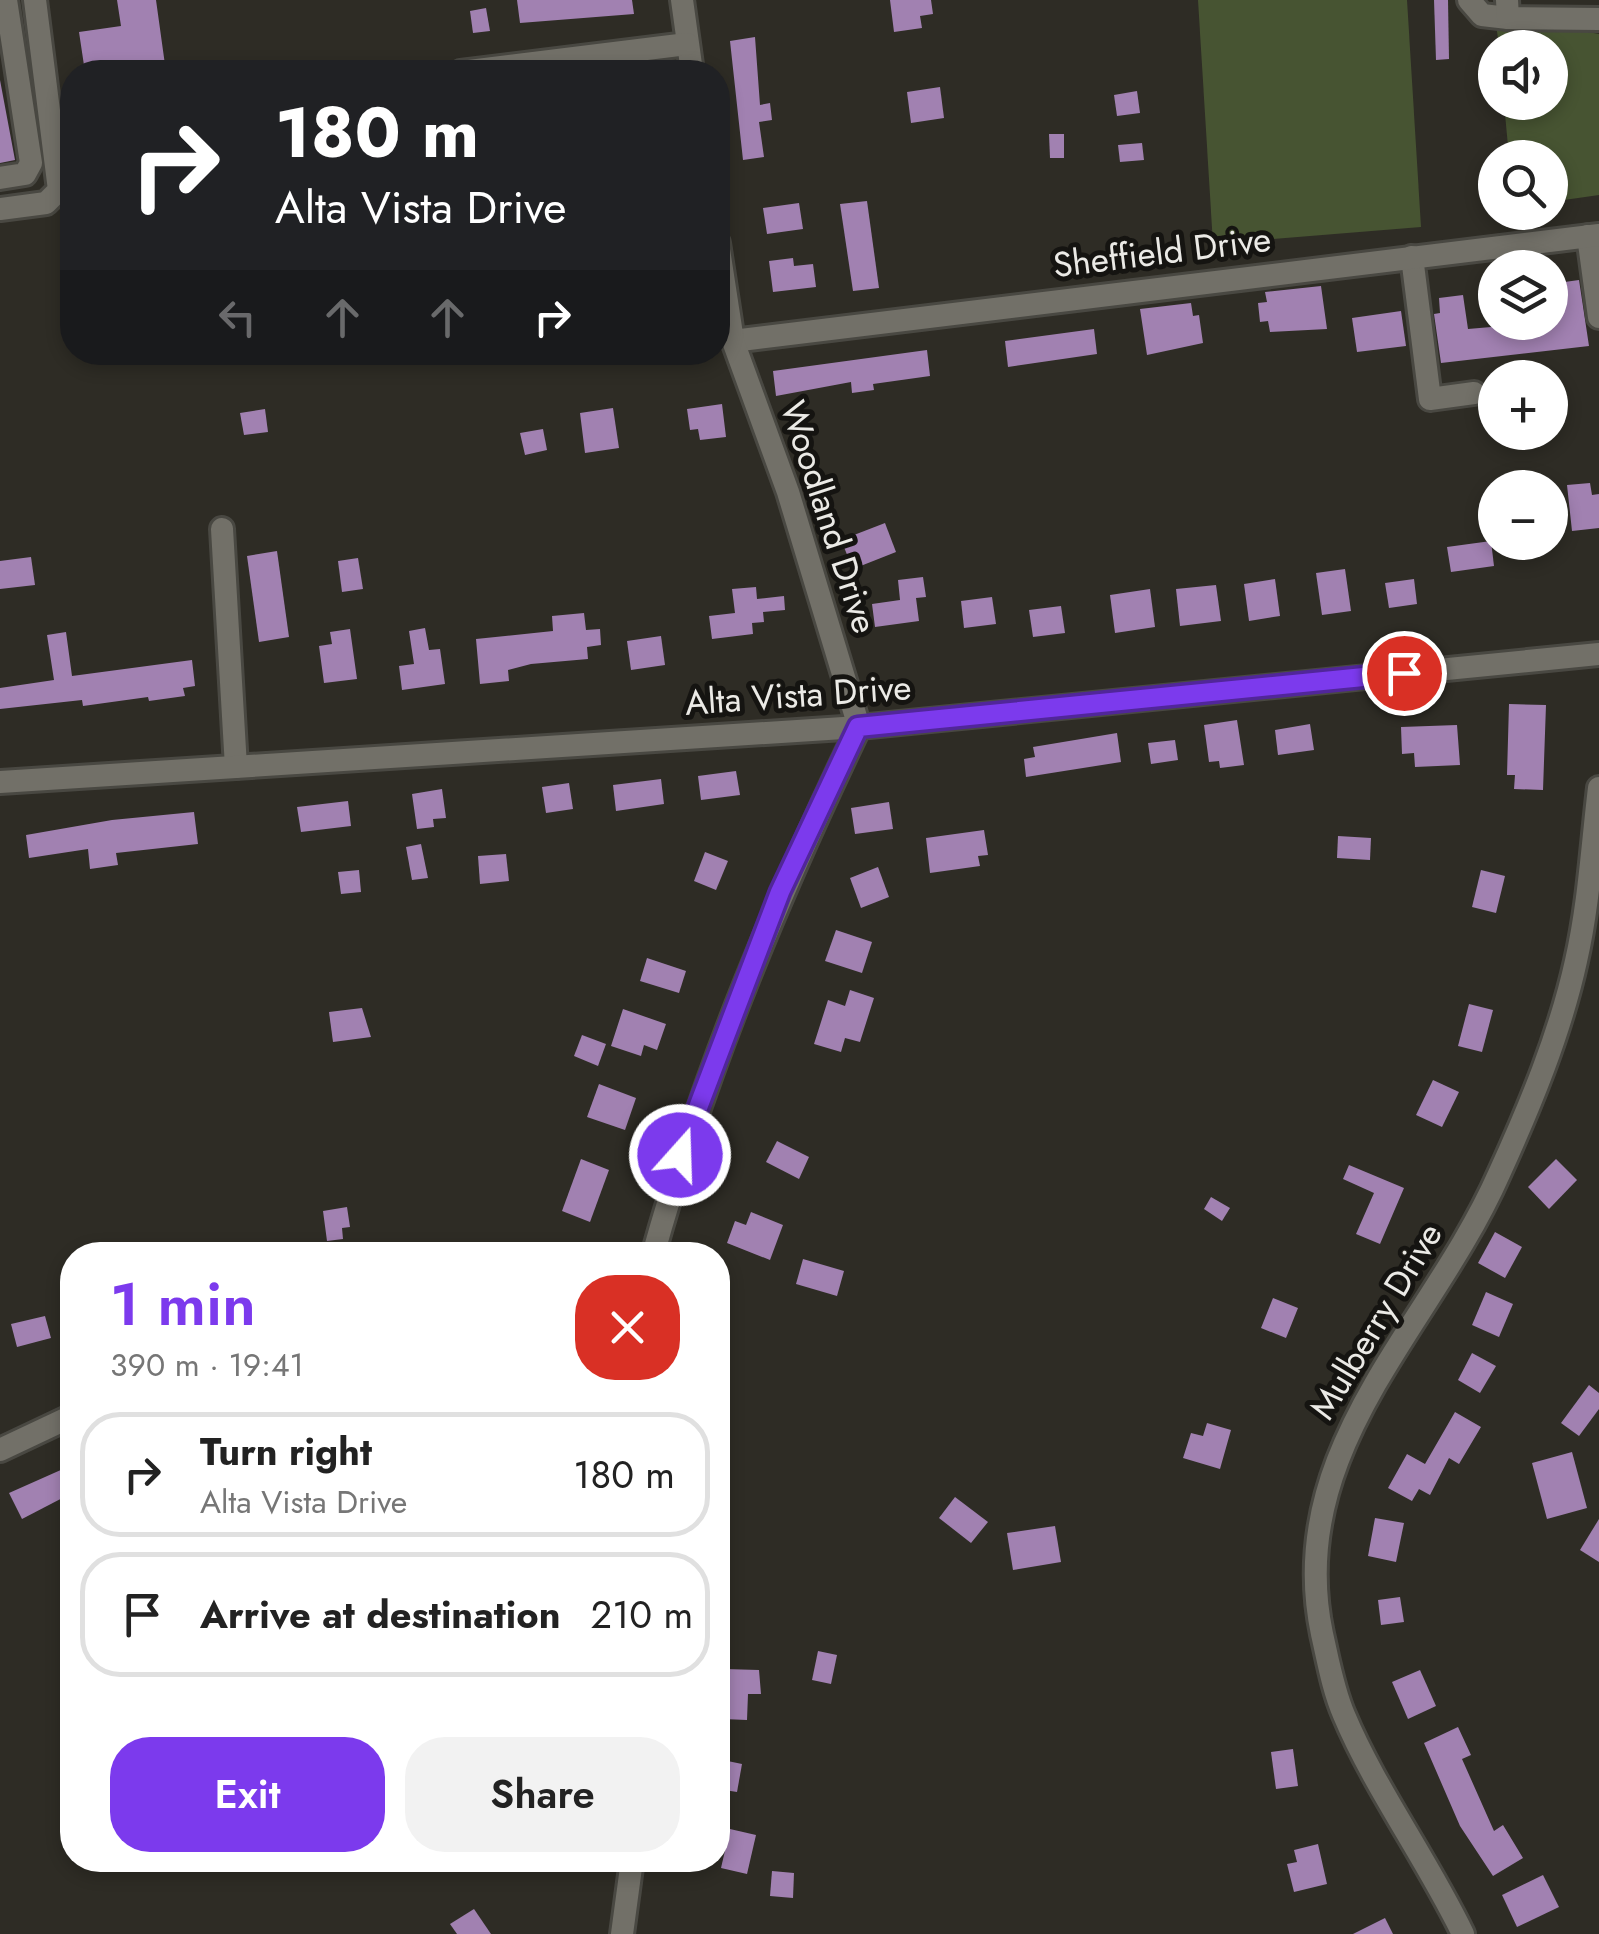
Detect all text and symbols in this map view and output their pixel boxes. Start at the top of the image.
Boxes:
map controls [1478,30,1568,560]
button: sound [1478,30,1568,120]
text: 180 m [275,82,479,183]
icon: right [110,100,240,230]
button: search [1478,140,1568,230]
text: Alta Vista Drive [275,175,567,240]
street label: Sheffield Drive [1050,214,1274,290]
button: layers [1478,250,1568,340]
icon: left [210,290,265,345]
icon: ahead [315,290,370,345]
icon: ahead [420,290,475,345]
icon: right [525,290,580,345]
button: + [1478,360,1568,450]
street label: Woodland Drive [768,394,890,640]
button: − [1478,470,1568,560]
pin [1362,631,1447,716]
icon: arrive [1377,646,1432,701]
street label: Alta Vista Drive [683,662,913,728]
position arrow [628,1103,732,1207]
street label: Mulberry Drive [1298,1213,1454,1429]
text: 1 min [110,1261,256,1348]
button: close [575,1275,680,1380]
text: 390 m · 19:41 [110,1342,304,1388]
text: Turn right [200,1424,372,1479]
icon: right [115,1447,170,1502]
text: 180 m [573,1447,675,1502]
text: Alta Vista Drive [200,1479,407,1525]
icon: arrive [115,1587,170,1642]
text: Arrive at destination [200,1587,561,1642]
text: 210 m [591,1587,693,1642]
button: Exit [110,1737,385,1852]
button: Share [405,1737,680,1852]

